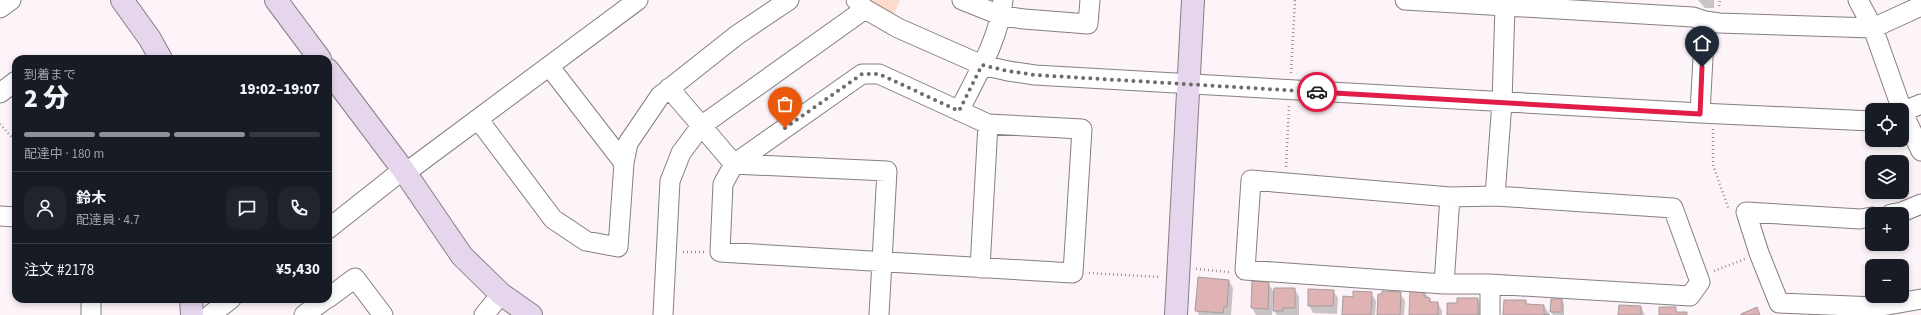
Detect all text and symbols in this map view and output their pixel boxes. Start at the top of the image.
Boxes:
pin [1685,26,1719,67]
icon: home [1691,32,1713,54]
text: 到着まで [24,66,76,84]
courier [1297,72,1337,112]
text: 19:02–19:07 [239,79,320,100]
text: 2 分 [24,80,69,117]
icon: car [1306,81,1328,103]
pin [768,87,802,128]
icon: bag [774,93,796,115]
map controls [1865,103,1909,303]
button: locate [1865,103,1909,147]
text: 配達中 · 180 m [24,145,104,163]
button: layers [1865,155,1909,199]
button: person [24,187,66,229]
button: chat [226,187,268,229]
button: phone [278,187,320,229]
text: 鈴木 [76,188,106,209]
button: + [1865,207,1909,251]
text: 配達員 · 4.7 [76,211,140,229]
text: ¥5,430 [276,259,320,280]
button: − [1865,259,1909,303]
text: 注文 #2178 [24,260,94,281]

